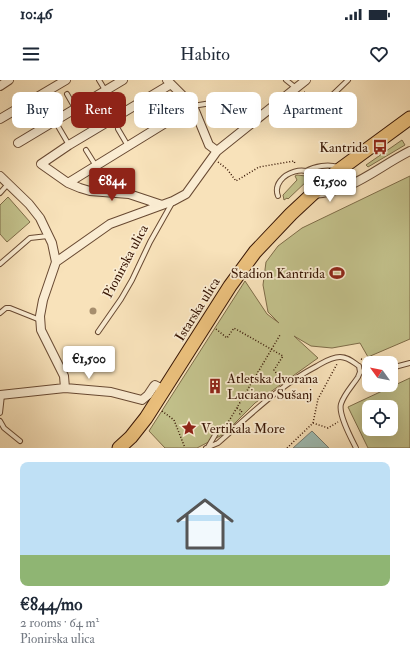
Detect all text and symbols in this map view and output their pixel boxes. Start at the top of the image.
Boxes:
text: 10:46 [20,5,52,24]
icon: menu [20,43,42,65]
text: Habito [180,43,230,66]
icon: heart [368,43,390,65]
chip: Buy [12,92,63,128]
chip: Rent [71,92,126,128]
chip: Filters [134,92,198,128]
chip: New [206,92,261,128]
chip: Apartment [269,92,357,128]
bus stop icon: Kantrida [371,138,389,156]
place label: Kantrida [319,139,368,156]
pin: €844 [88,168,136,202]
pin: €1,500 [297,169,363,203]
text: €844 [98,173,126,189]
text: €1,500 [313,174,347,190]
street label: Pionirska ulica [99,221,152,301]
sports icon: Stadion Kantrida [328,264,346,282]
place label: Stadion Kantrida [231,265,325,282]
street label: Istarska ulica [171,274,224,344]
pin: €1,500 [56,346,122,380]
text: €1,500 [72,351,106,367]
north arrow [362,356,398,392]
map controls [362,356,398,436]
place label: Atletska dvorana Luciano Sušanj [226,370,318,403]
building icon: Atletska dvorana Luciano Sušanj [206,377,224,395]
button: locate [362,400,398,436]
place icon: Vertikala More [180,419,198,437]
place label: Vertikala More [201,420,285,437]
icon: home [169,488,241,560]
text: €844/mo [20,594,82,615]
text: 2 rooms · 64 m² [20,615,99,631]
text: Pionirska ulica [20,631,95,647]

